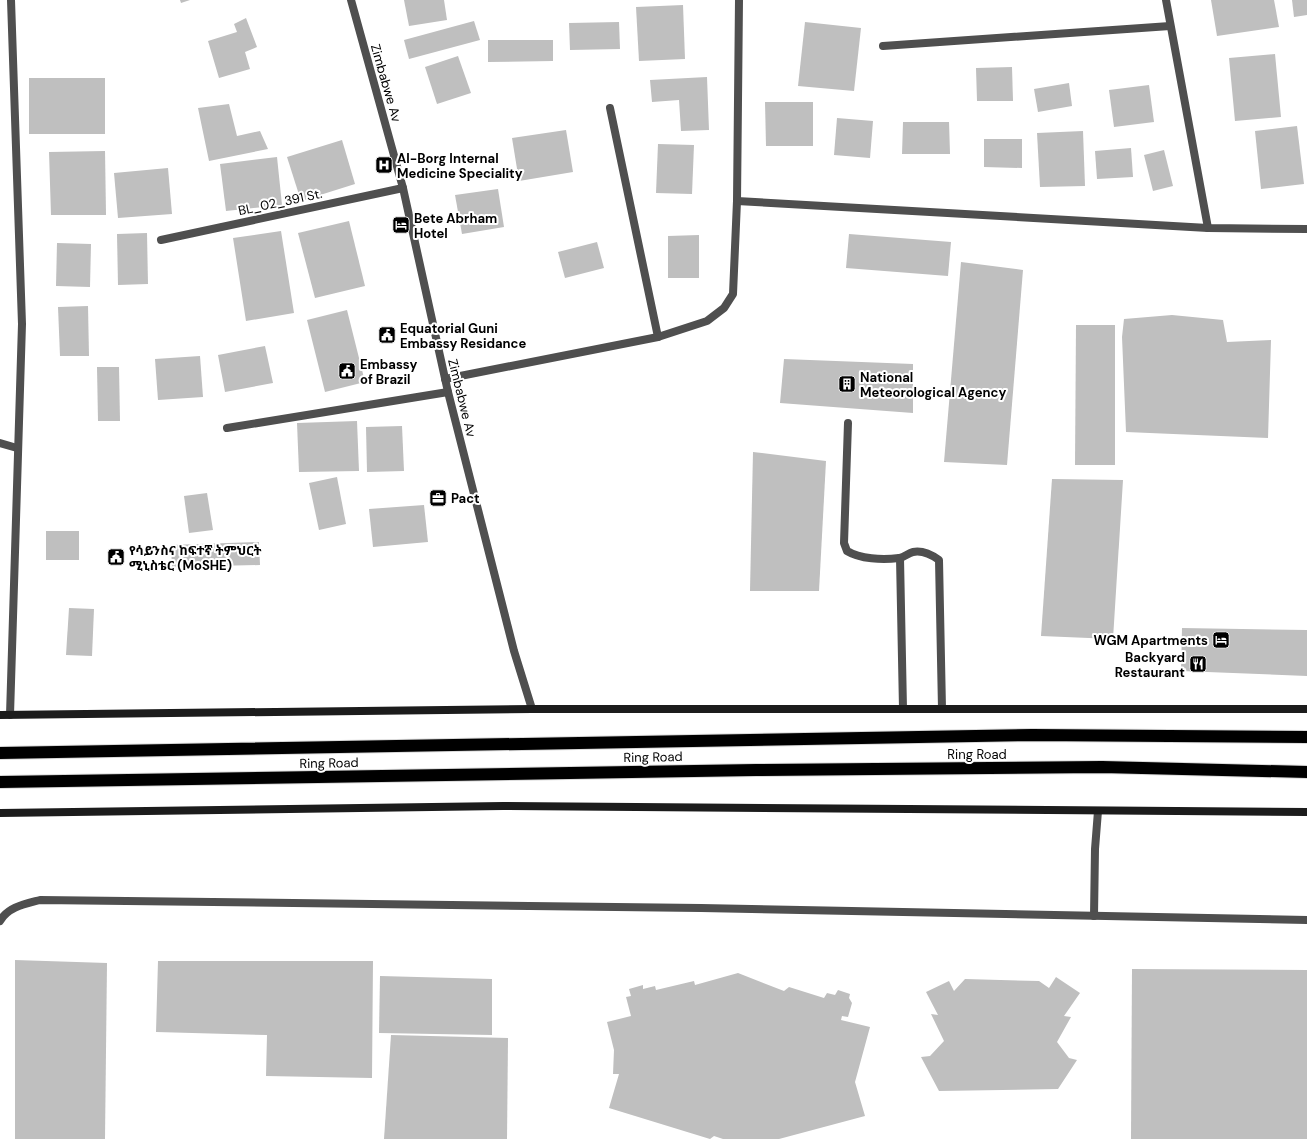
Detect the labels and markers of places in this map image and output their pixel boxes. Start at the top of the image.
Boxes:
place label: Al-Borg Internal Medicine Speciality [397,150,523,182]
hospital icon: Al-Borg Internal Medicine Speciality [374,155,394,175]
place label: Bete Abrham Hotel [414,210,497,242]
hotel icon: Bete Abrham Hotel [391,215,411,235]
place label: Equatorial Guni Embassy Residance [400,320,527,352]
public building icon: Equatorial Guni Embassy Residance [377,325,397,345]
place label: Embassy of Brazil [360,356,417,388]
public building icon: Embassy of Brazil [337,361,357,381]
place label: National Meteorological Agency [860,369,1006,401]
building icon: National Meteorological Agency [837,374,857,394]
office icon: Pact [428,488,448,508]
place label: Pact [451,490,480,507]
place label: የሳይንስና ከፍተኛ ትምህርት ሚኒስቴር (MoSHE) [129,542,261,574]
public building icon: የሳይንስና ከፍተኛ ትምህርት ሚኒስቴር (MoSHE) [106,547,126,567]
hotel icon: WGM Apartments [1211,630,1231,650]
place label: WGM Apartments [1094,632,1208,649]
place label: Backyard Restaurant [1115,649,1185,681]
restaurant icon: Backyard Restaurant [1188,654,1208,674]

